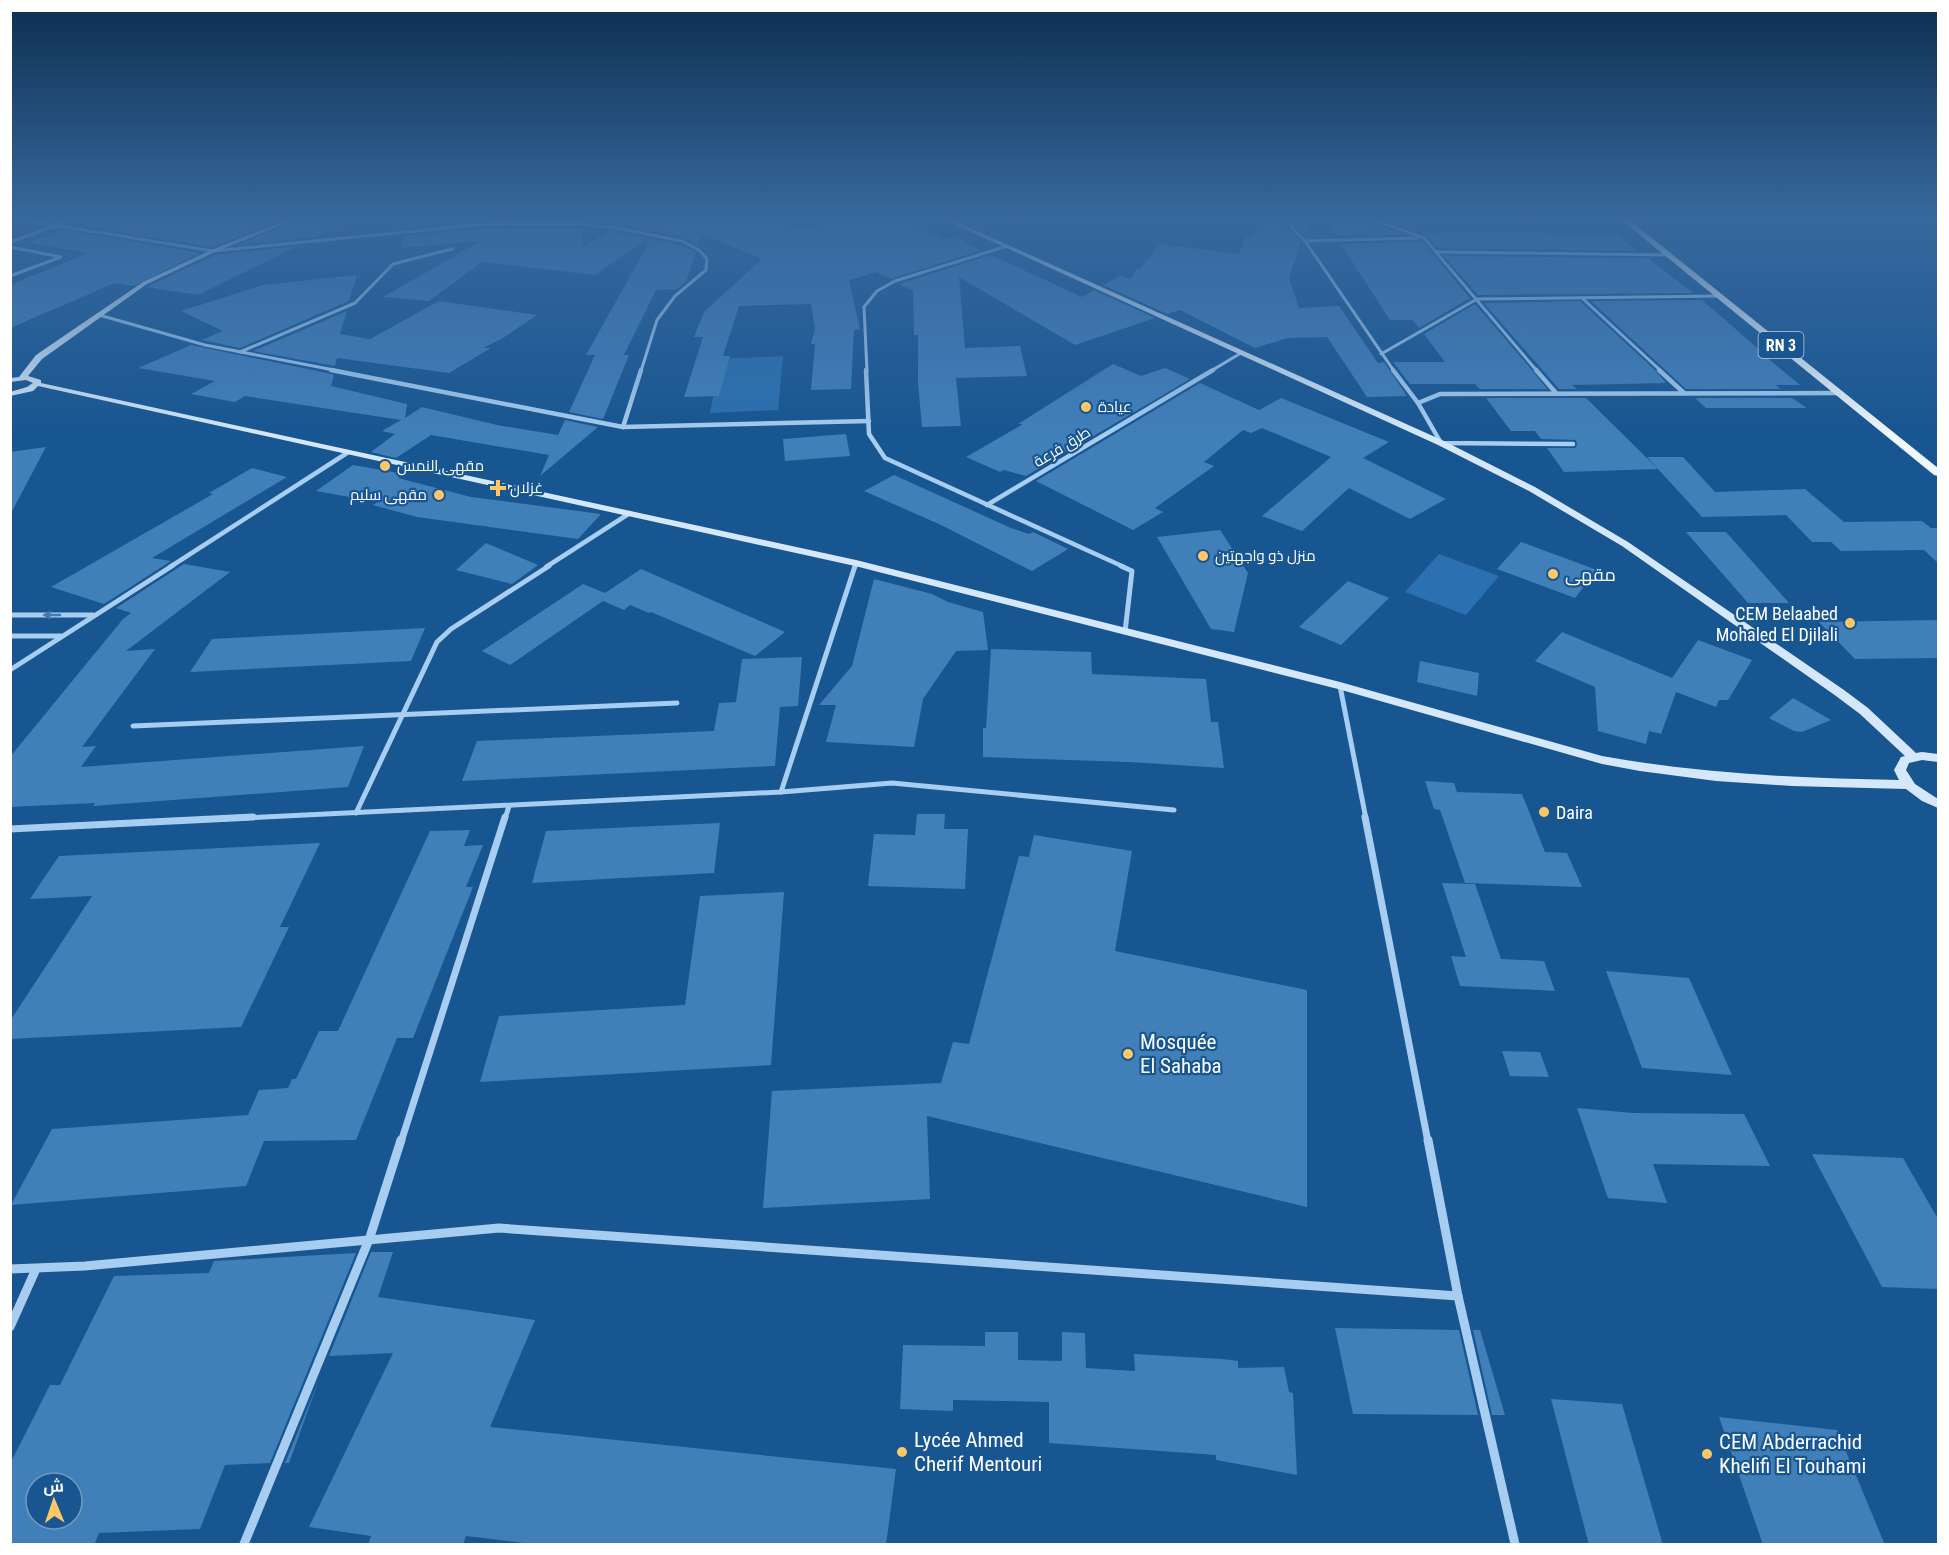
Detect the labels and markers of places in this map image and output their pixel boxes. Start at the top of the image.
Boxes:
place label: عيادة [1098,398,1132,416]
marker: عيادة [1079,400,1093,414]
place label: مقهى النمس [397,457,484,476]
marker: مقهى النمس [378,459,392,473]
place label: غزلان [510,479,543,498]
marker: غزلان [491,481,505,495]
place label: مقهى سليم [350,486,427,505]
marker: مقهى سليم [432,488,446,502]
place label: منزل ذو واجهتين [1215,547,1316,566]
marker: منزل ذو واجهتين [1196,549,1210,563]
place label: مقهى [1565,564,1616,586]
marker: مقهى [1546,567,1560,581]
place label: CEM Belaabed Mohaled El Djilali [1716,603,1838,645]
marker: CEM Belaabed Mohaled El Djilali [1843,616,1857,630]
place label: Daira [1556,802,1593,823]
marker: Daira [1537,805,1551,819]
place label: Mosquée El Sahaba [1140,1030,1222,1078]
marker: Mosquée El Sahaba [1121,1047,1135,1061]
place label: Lycée Ahmed Cherif Mentouri [914,1428,1042,1476]
place label: CEM Abderrachid Khelifi El Touhami [1719,1430,1866,1478]
marker: Lycée Ahmed Cherif Mentouri [895,1445,909,1459]
marker: CEM Abderrachid Khelifi El Touhami [1700,1447,1714,1461]

